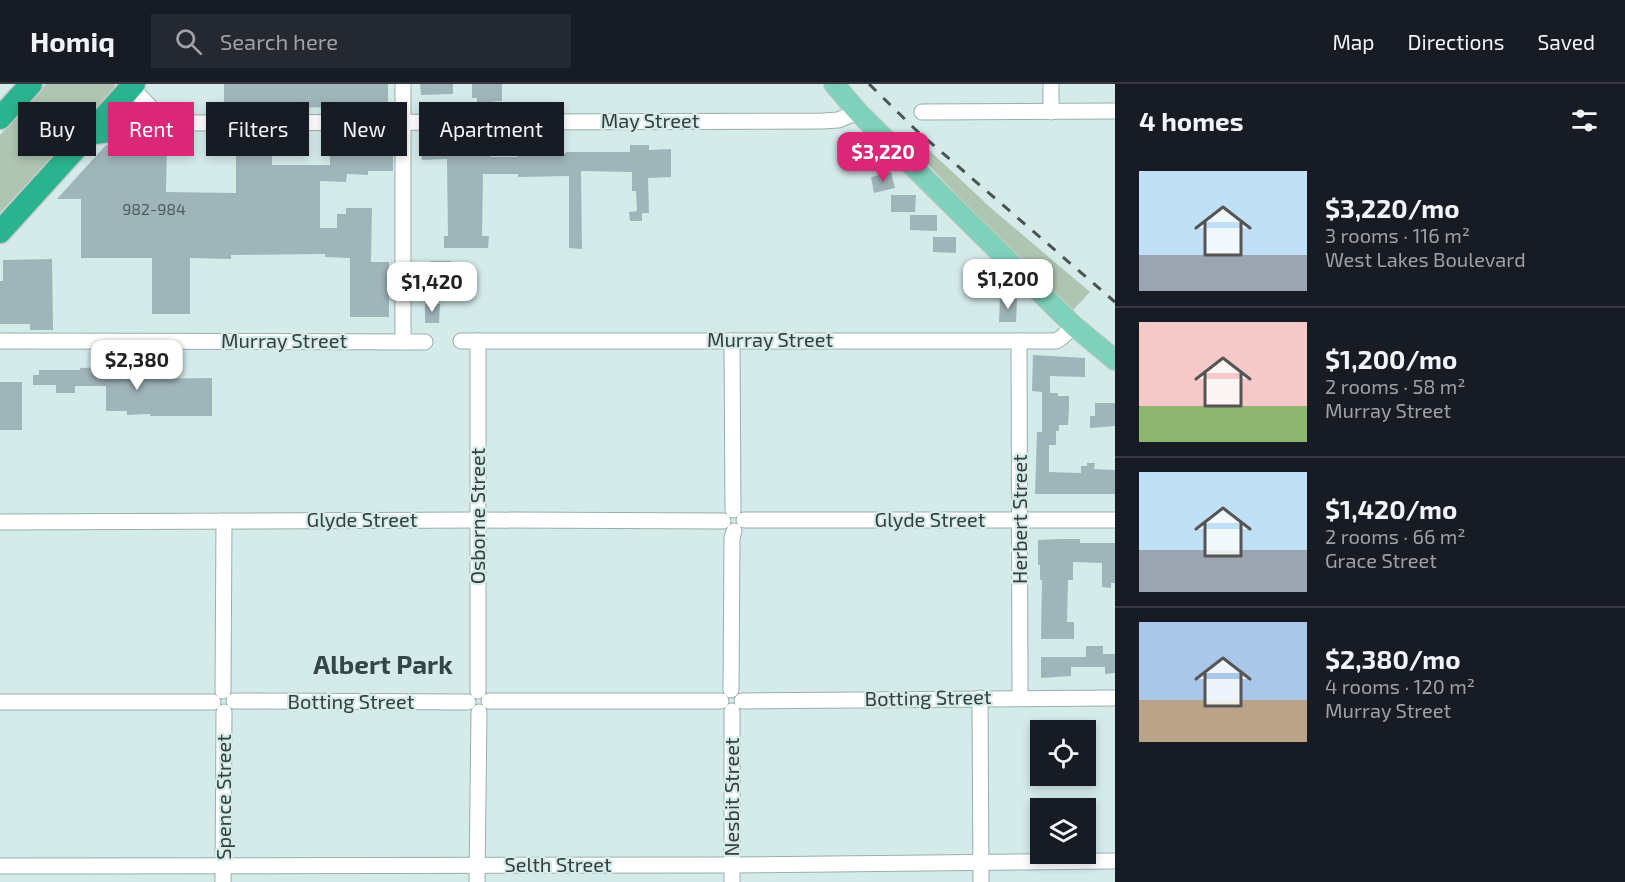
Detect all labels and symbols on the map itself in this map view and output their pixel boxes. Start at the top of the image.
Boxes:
street label: May Street [601,108,700,132]
pin: $3,220 [834,132,932,183]
house number: 982-984 [122,199,186,218]
pin: $1,200 [959,259,1057,310]
pin: $1,420 [383,262,481,313]
street label: Murray Street [707,327,833,351]
street label: Murray Street [221,328,347,352]
pin: $2,380 [88,340,186,391]
street label: Osborne Street [465,447,489,584]
street label: Herbert Street [1007,454,1031,584]
street label: Glyde Street [307,507,418,531]
street label: Glyde Street [875,507,986,531]
district label: Albert Park [313,648,453,679]
street label: Botting Street [864,684,992,710]
street label: Botting Street [288,689,415,713]
street label: Spence Street [211,734,235,860]
street label: Nesbit Street [719,737,743,857]
street label: Selth Street [504,852,612,876]

